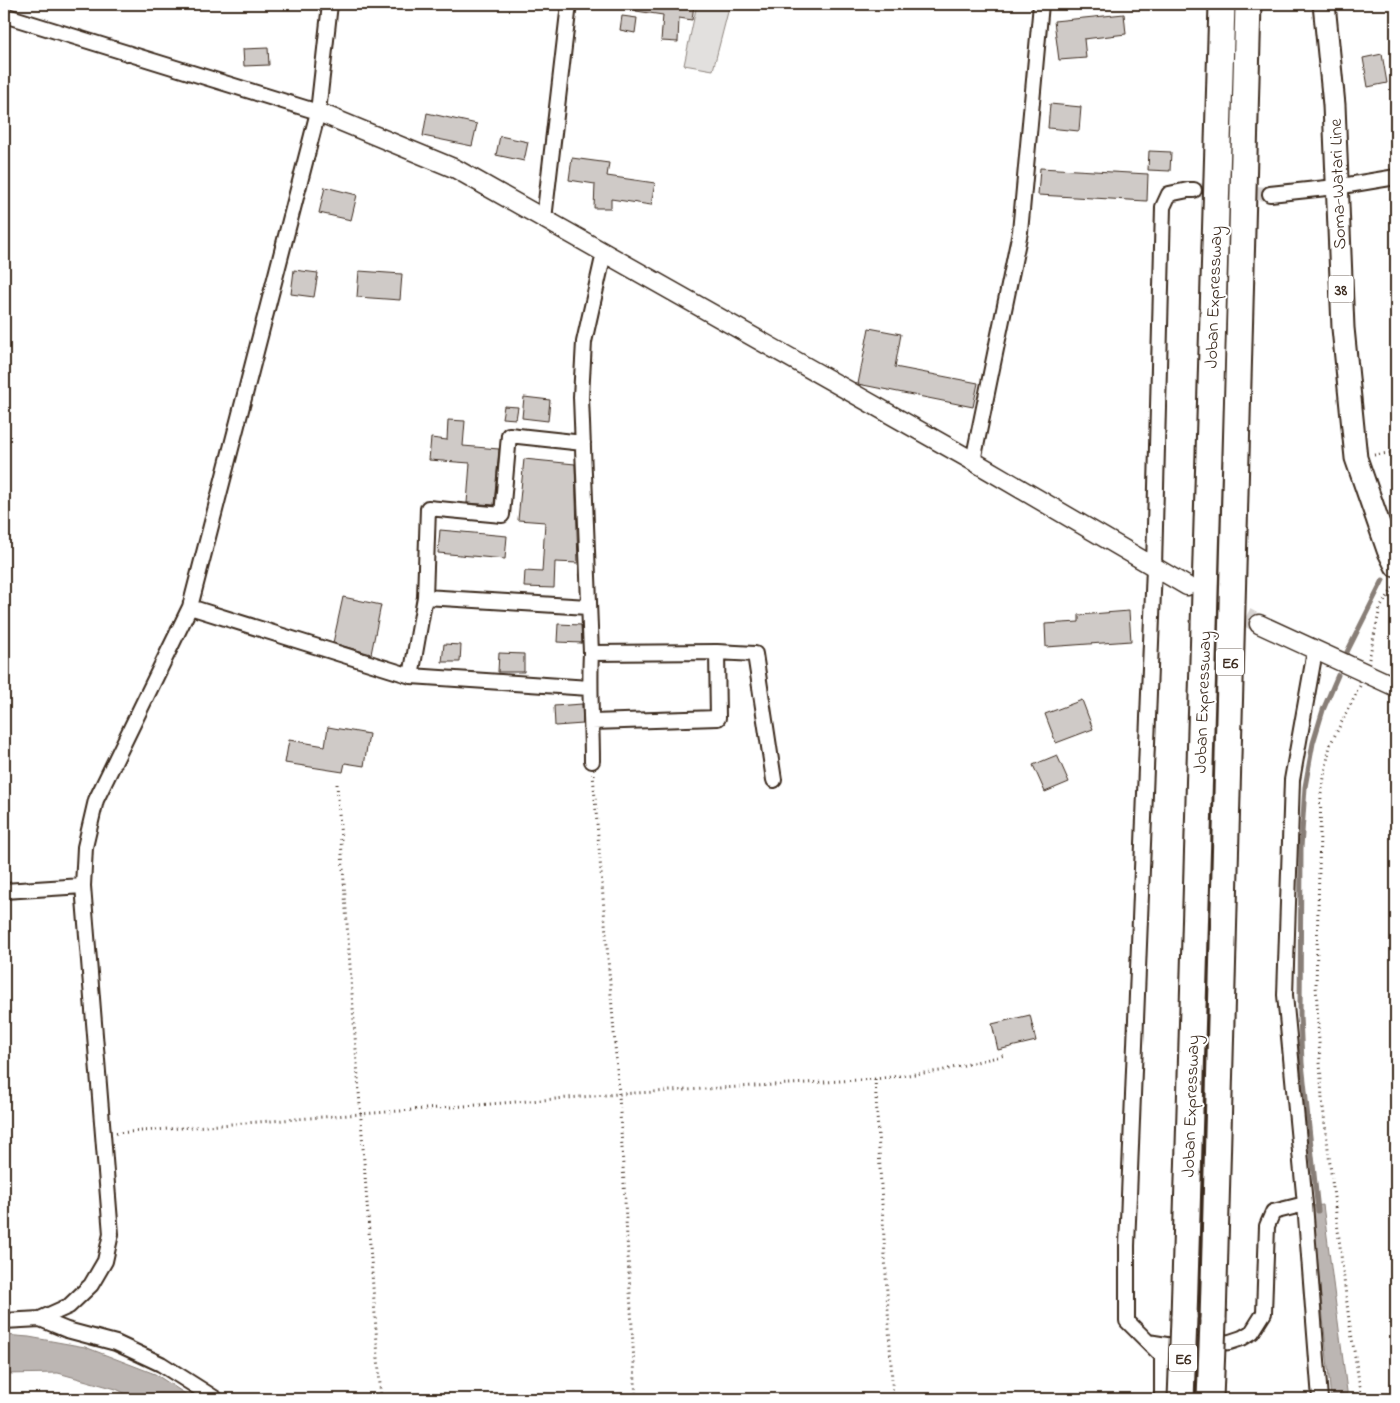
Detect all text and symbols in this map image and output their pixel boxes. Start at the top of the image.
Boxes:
street label: Soma-Watari Line [1324,117,1354,250]
street label: Joban Expressway [1200,225,1230,369]
road number: 38 [1328,276,1354,302]
street label: Joban Expressway [1189,630,1219,774]
road number: E6 [1216,649,1244,676]
street label: Joban Expressway [1177,1034,1207,1178]
road number: E6 [1169,1345,1197,1372]

